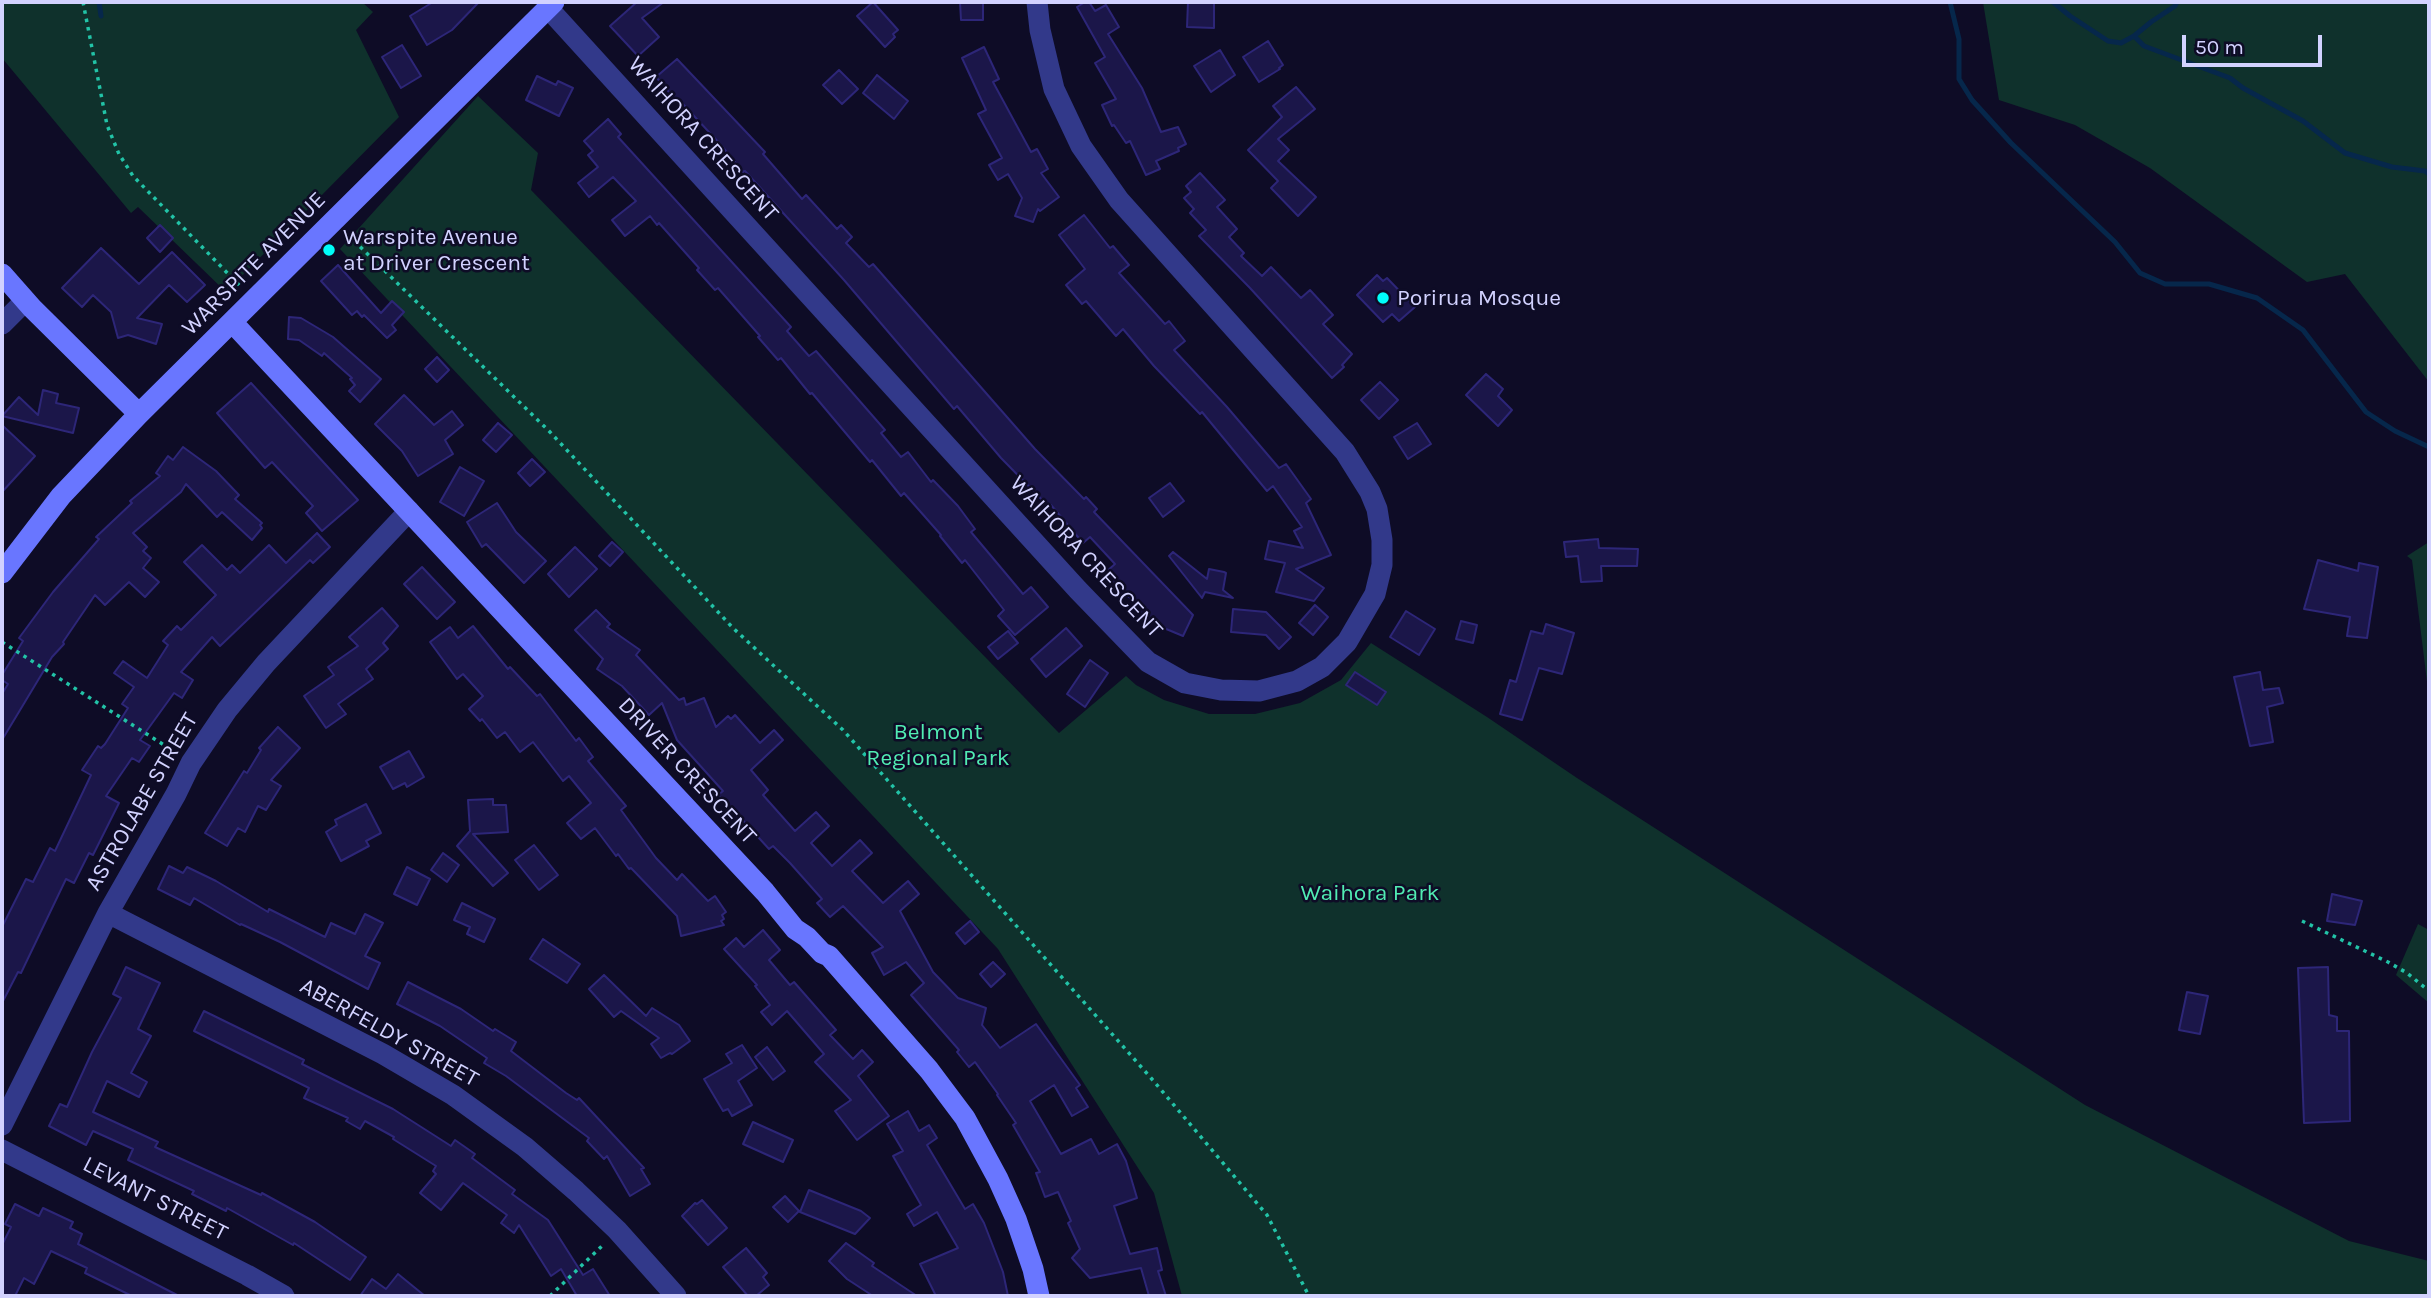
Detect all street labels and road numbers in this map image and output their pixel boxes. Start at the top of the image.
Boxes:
street label: WAIHORA CRESCENT [622,51,784,227]
street label: WARSPITE AVENUE [176,186,332,342]
street label: WAIHORA CRESCENT [1004,470,1168,644]
street label: DRIVER CRESCENT [612,692,762,850]
street label: ASTROLABE STREET [80,708,204,896]
street label: ABERFELDY STREET [295,972,483,1094]
street label: LEVANT STREET [78,1151,232,1247]

